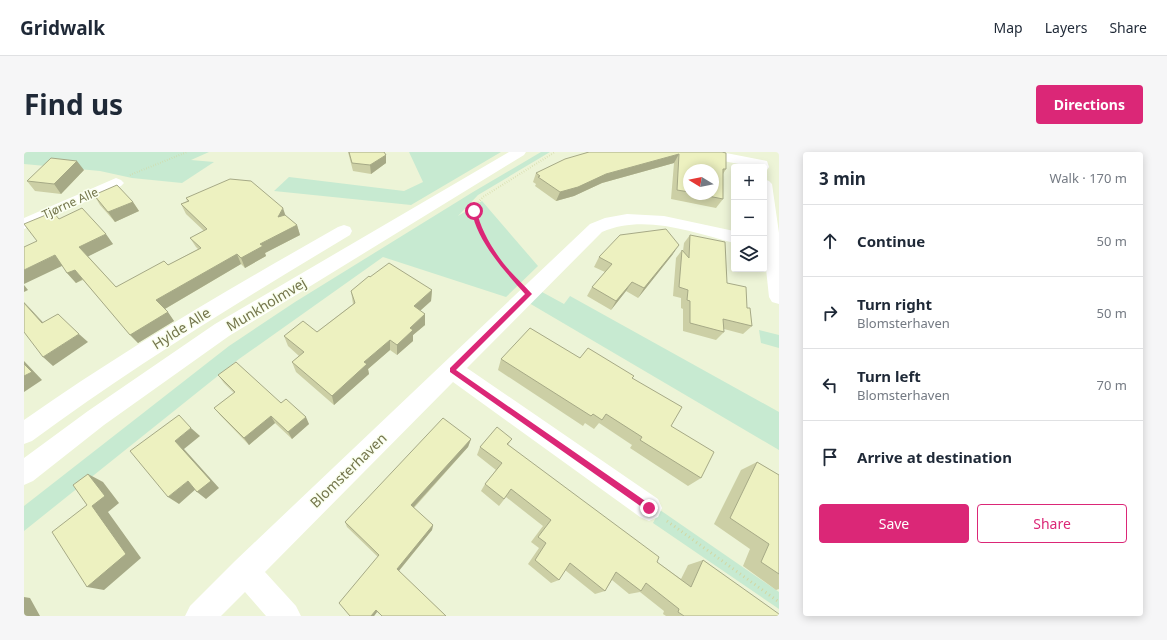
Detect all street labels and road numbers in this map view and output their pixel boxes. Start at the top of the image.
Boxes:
street label: Tjørne Alle [39,183,101,223]
street label: Munkholmvej [223,273,309,335]
street label: Hylde Alle [148,303,214,353]
street label: Blomsterhaven [305,428,391,512]

